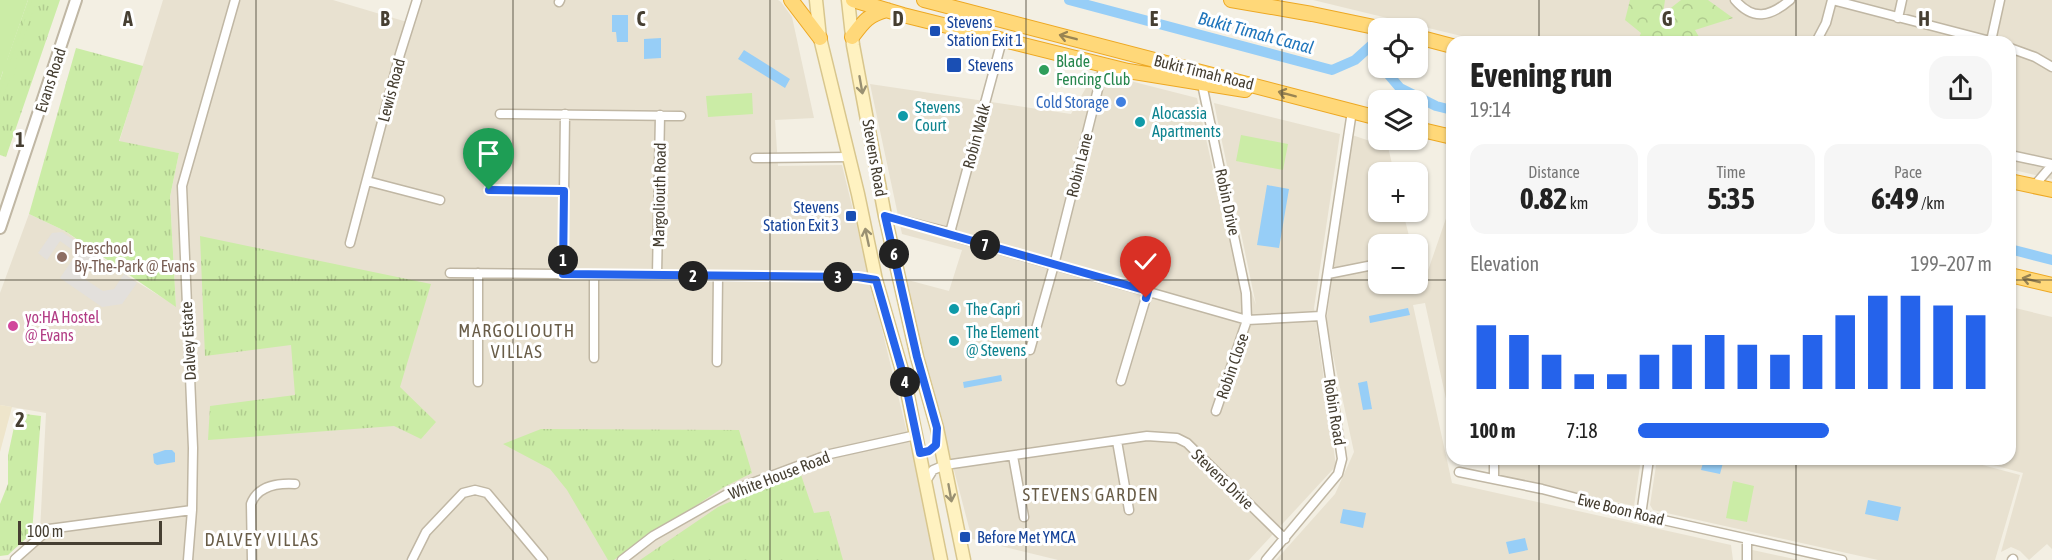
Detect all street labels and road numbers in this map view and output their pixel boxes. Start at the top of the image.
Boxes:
street label: Evans Road [31,45,69,115]
street label: Bukit Timah Road [1152,51,1256,93]
street label: Lewis Road [374,56,408,124]
street label: Robin Walk [959,102,993,170]
street label: Stevens Road [859,118,891,198]
street label: Robin Lane [1062,131,1096,199]
street label: Margoliouth Road [649,142,670,248]
street label: Robin Drive [1212,167,1244,237]
street label: Dalvey Estate [177,301,200,381]
street label: Robin Close [1212,331,1252,401]
street label: Robin Road [1321,377,1349,447]
street label: Stevens Drive [1188,445,1258,513]
street label: White House Road [726,447,832,503]
street label: Ewe Boon Road [1576,490,1666,528]

